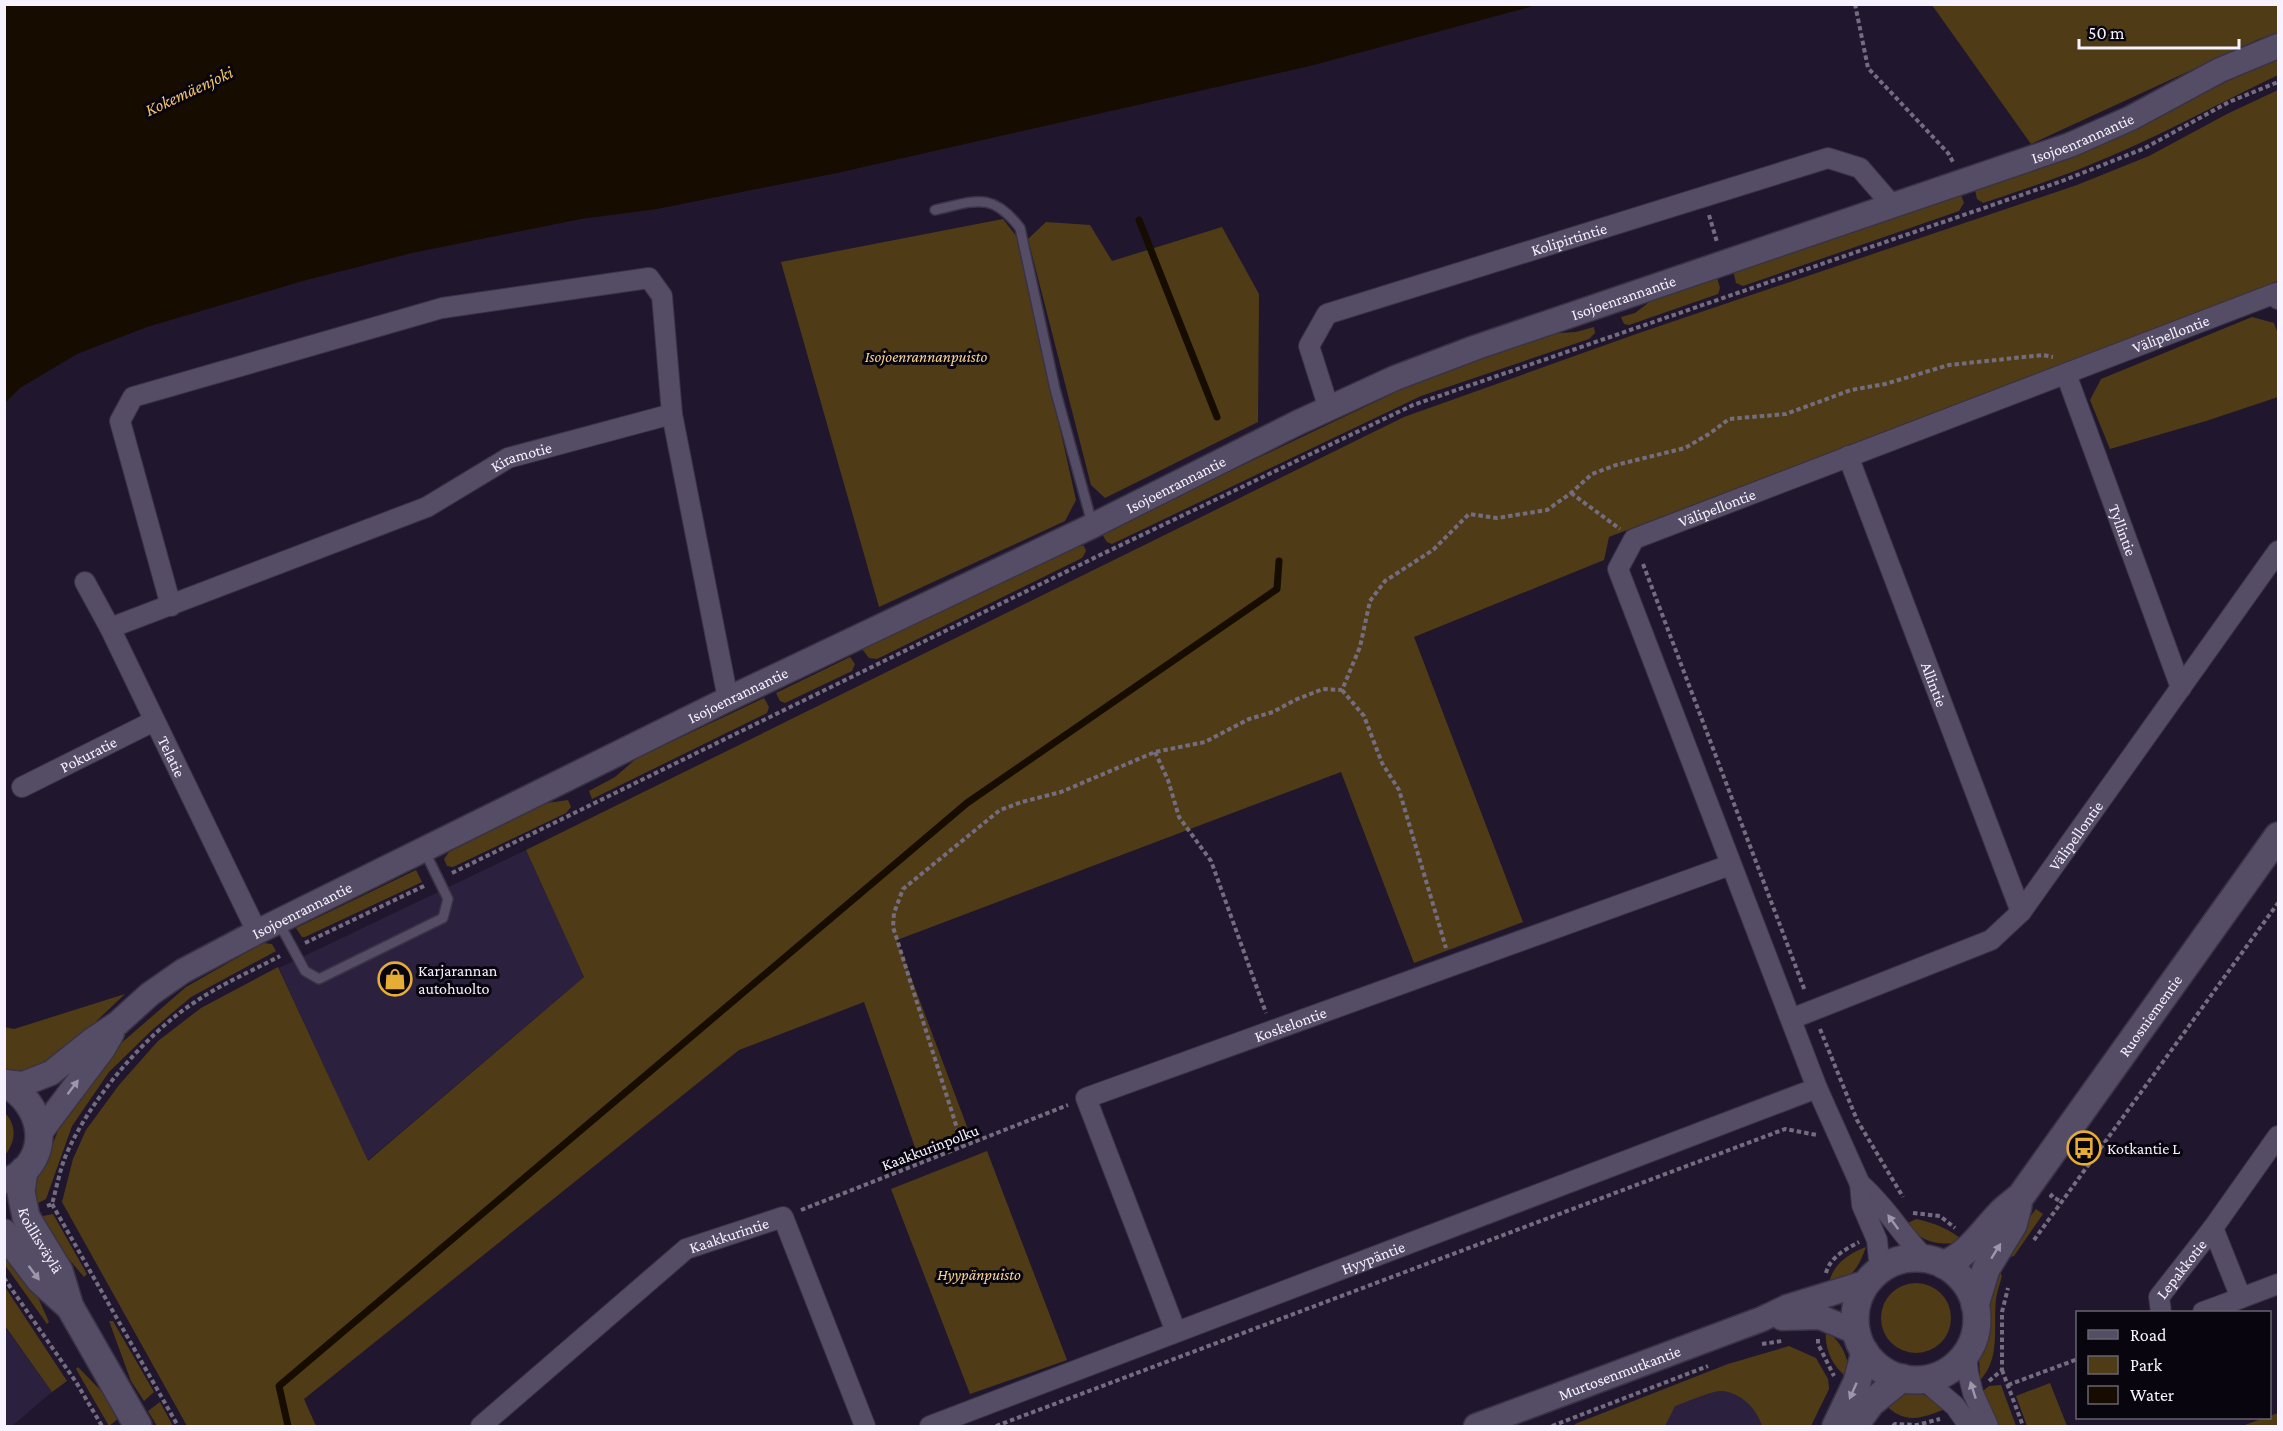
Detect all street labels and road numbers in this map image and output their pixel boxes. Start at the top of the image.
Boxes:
street label: Isojoenrannantie [2029,110,2136,167]
street label: Kolipirtintie [1529,219,1609,259]
street label: Isojoenrannantie [1569,272,1678,323]
street label: Välipellontie [2130,311,2212,356]
street label: Kiramotie [488,439,554,475]
street label: Isojoenrannantie [1123,452,1228,517]
street label: Välipellontie [1676,485,1758,530]
street label: Tyllintie [2105,502,2140,558]
street label: Allintie [1918,659,1950,709]
street label: Isojoenrannantie [685,664,791,727]
street label: Pokuratie [57,733,119,776]
street label: Telatie [155,733,189,780]
street label: Välipellontie [2045,798,2106,874]
street label: Isojoenrannantie [249,878,355,942]
street label: Ruosniementie [2116,972,2185,1060]
street label: Koskelontie [1252,1004,1329,1045]
street label: Kaakkurinpolku [879,1121,982,1175]
street label: Koillisväylä [15,1206,67,1277]
street label: Kaakkurintie [687,1214,771,1256]
street label: Lepakkotie [2153,1236,2210,1302]
street label: Hyypäntie [1339,1238,1407,1277]
street label: Murtosenmutkantie [1556,1342,1683,1403]

